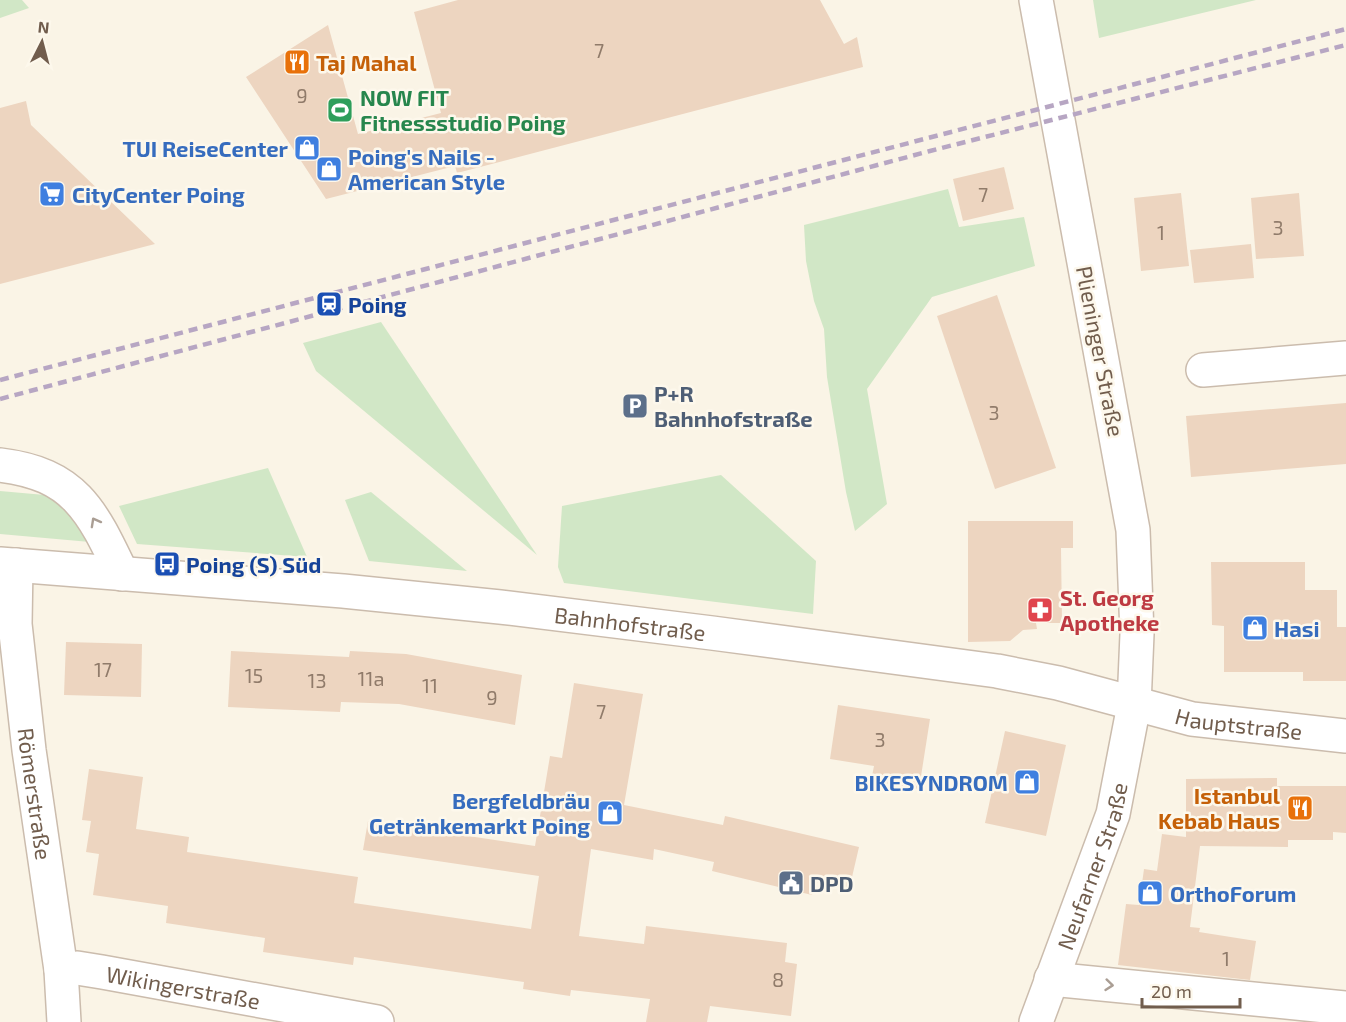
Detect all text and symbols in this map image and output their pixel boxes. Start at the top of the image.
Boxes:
north arrow [12,12,72,72]
text: N [37,17,50,37]
house number: 7 [594,38,604,62]
restaurant icon: Taj Mahal [282,47,312,77]
place label: Taj Mahal [316,49,417,75]
house number: 9 [296,83,308,107]
place label: NOW FIT Fitnessstudio Poing [360,84,566,135]
sports icon: NOW FIT Fitnessstudio Poing [325,95,355,125]
shop icon: TUI ReiseCenter [292,133,322,163]
place label: TUI ReiseCenter [122,135,289,161]
place label: Poing's Nails - American Style [348,143,505,195]
shop icon: Poing's Nails - American Style [314,154,344,184]
supermarket icon: CityCenter Poing [37,179,67,209]
place label: CityCenter Poing [72,181,245,208]
house number: 7 [978,182,988,206]
house number: 3 [1272,215,1284,239]
house number: 1 [1157,220,1165,244]
street label: Plieninger Straße [1072,263,1130,439]
station icon: Poing [314,289,344,319]
place label: Poing [348,291,407,317]
place label: P+R Bahnhofstraße [654,380,813,431]
parking icon: P+R Bahnhofstraße [620,391,650,421]
house number: 3 [988,400,1000,424]
one-way arrow [91,518,102,528]
bus stop icon: Poing (S) Süd [152,549,182,579]
place label: Poing (S) Süd [186,551,321,577]
place label: St. Georg Apotheke [1060,584,1159,635]
pharmacy icon: St. Georg Apotheke [1025,595,1055,625]
street label: Bahnhofstraße [553,601,707,645]
shop icon: Hasi [1240,613,1270,643]
place label: Hasi [1274,615,1320,641]
house number: 17 [94,657,112,681]
house number: 15 [245,663,263,687]
house number: 11a [358,666,384,690]
house number: 13 [307,668,327,692]
house number: 11 [422,673,438,697]
house number: 9 [486,685,498,709]
house number: 7 [596,699,606,723]
street label: Hauptstraße [1172,702,1304,744]
street label: Römerstraße [14,726,58,861]
house number: 3 [874,727,886,751]
shop icon: BIKESYNDROM [1012,767,1042,797]
place label: BIKESYNDROM [854,769,1008,795]
street label: Neufarner Straße [1051,780,1132,953]
place label: Istanbul Kebab Haus [1158,782,1281,833]
place label: Bergfeldbräu Getränkemarkt Poing [369,787,590,838]
restaurant icon: Istanbul Kebab Haus [1285,793,1315,823]
shop icon: Bergfeldbräu Getränkemarkt Poing [595,798,625,828]
public building icon: DPD [776,868,806,898]
place label: DPD [810,870,854,896]
shop icon: OrthoForum [1135,878,1165,908]
place label: OrthoForum [1170,880,1296,906]
house number: 1 [1222,946,1230,970]
street label: Wikingerstraße [104,960,262,1013]
house number: 8 [772,967,784,991]
scale bar [1142,971,1240,1009]
one-way arrow [1104,978,1113,991]
text: 20 m [1151,980,1192,1002]

